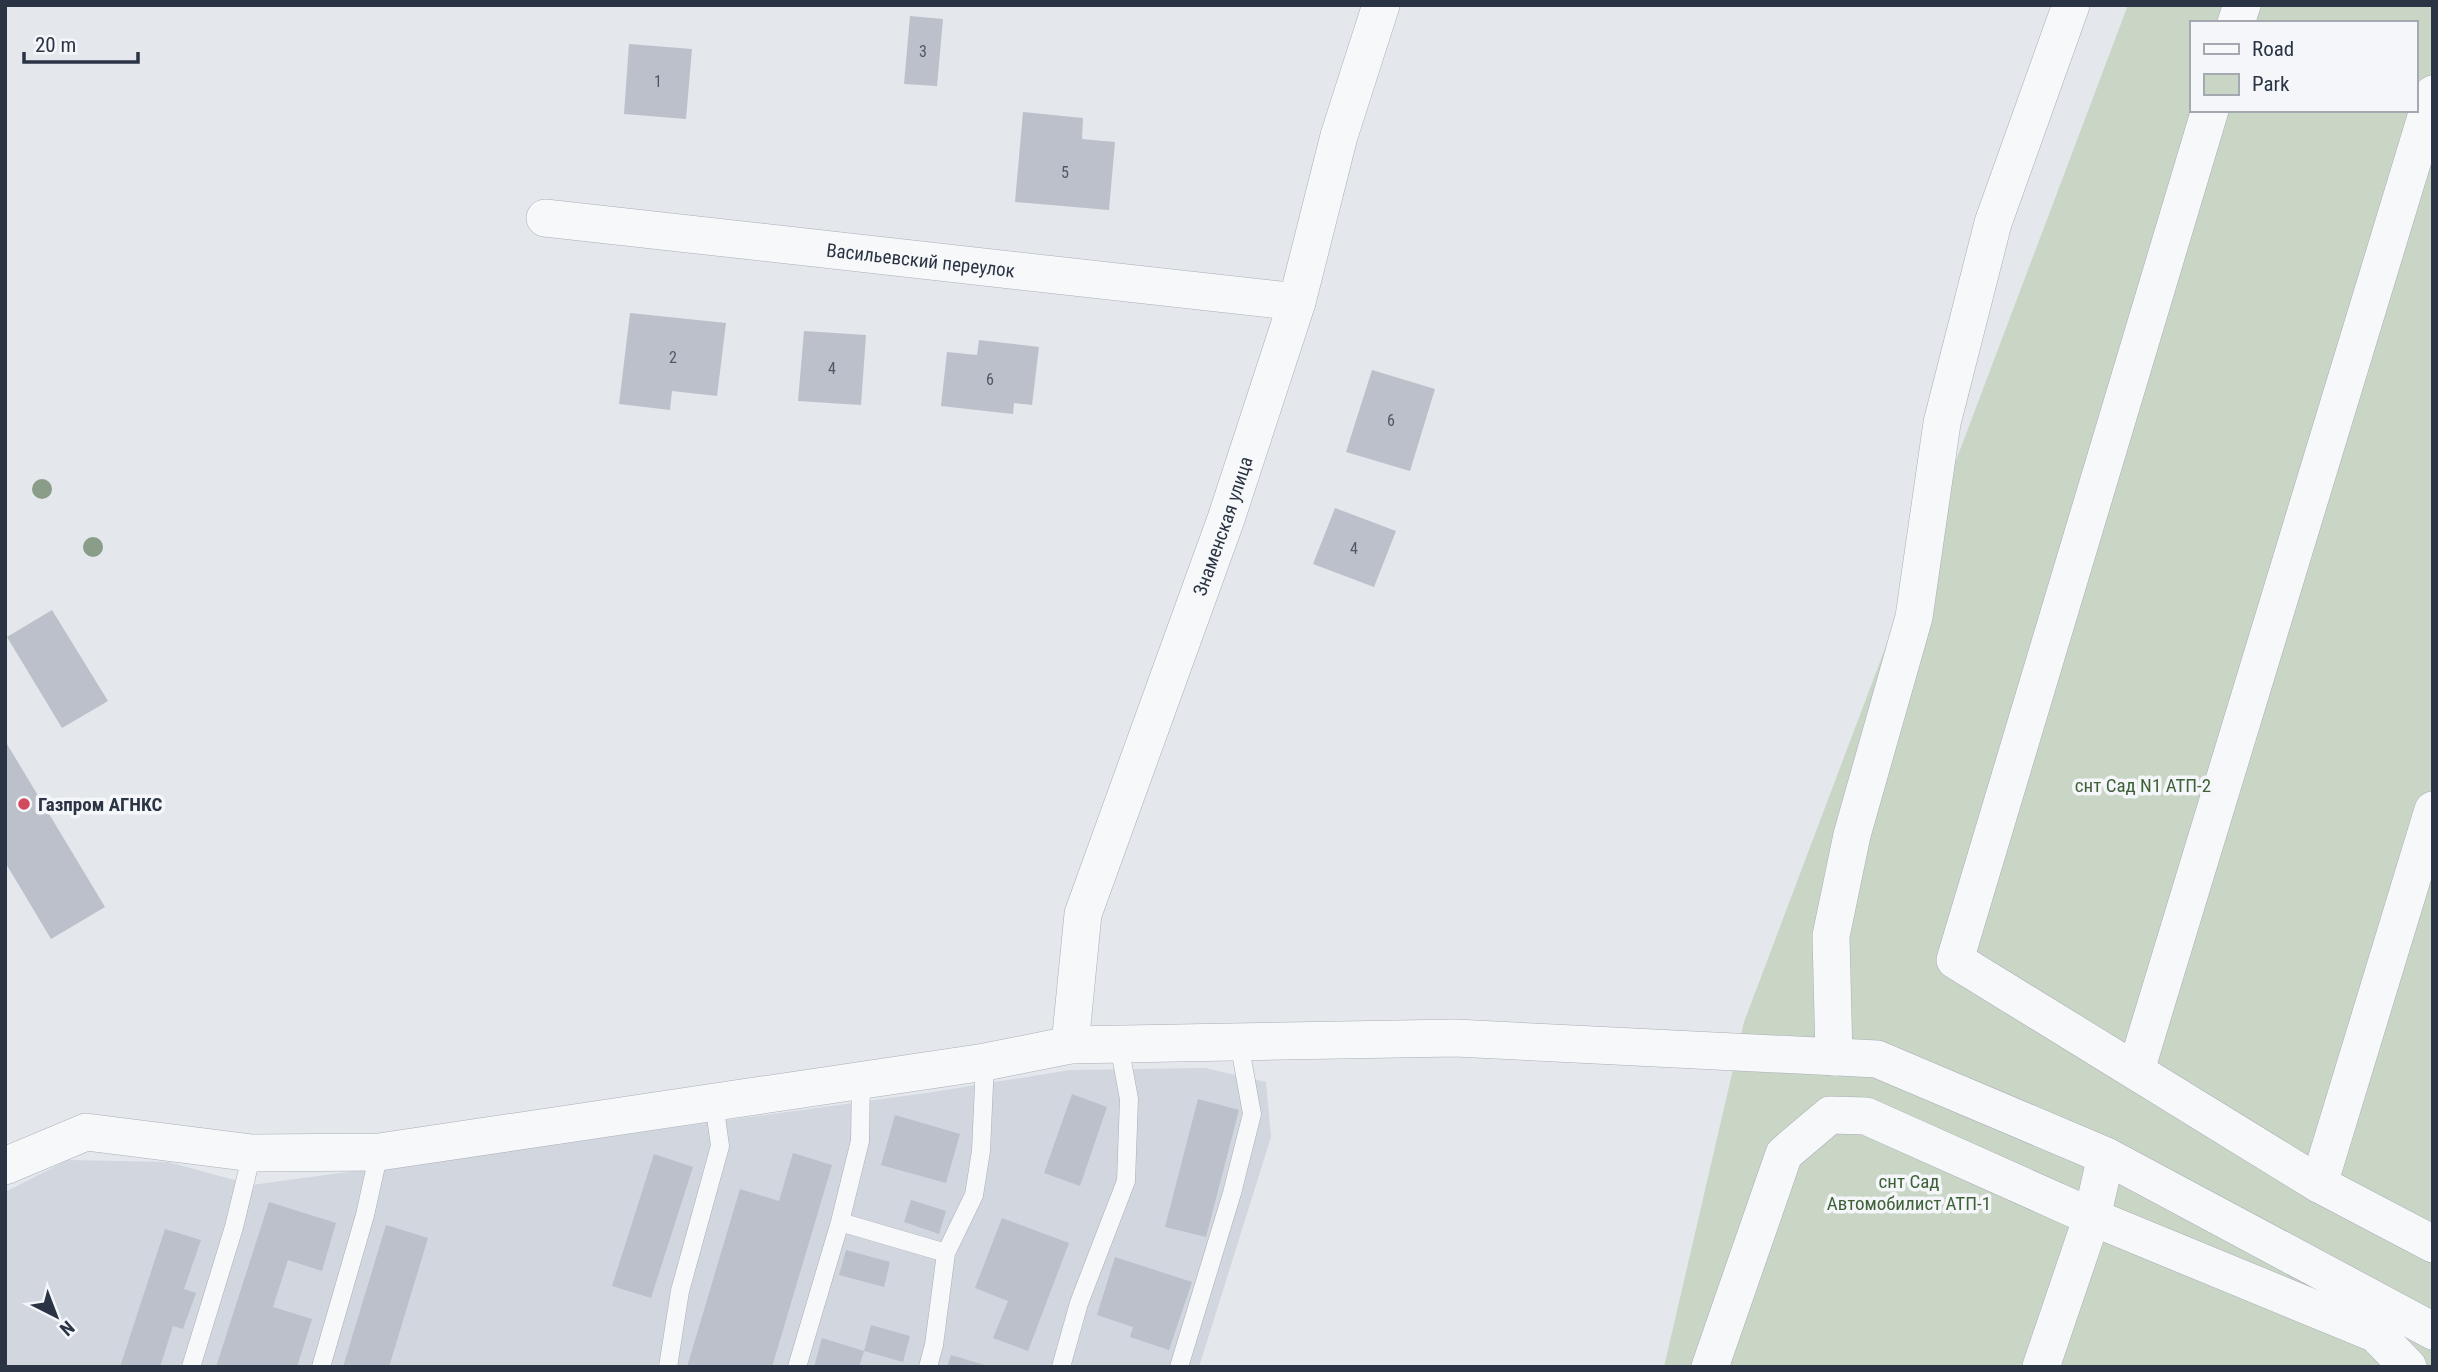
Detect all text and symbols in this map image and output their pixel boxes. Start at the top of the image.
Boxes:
scale bar [24,21,138,65]
legend [2190,21,2417,112]
text: 20 m [35,33,76,57]
text: Road [2252,37,2294,61]
house number: 3 [919,42,927,61]
house number: 1 [654,72,662,91]
text: Park [2252,72,2290,96]
house number: 5 [1061,163,1069,182]
street label: Васильевский переулок [825,239,1016,282]
house number: 2 [669,348,677,367]
house number: 4 [828,359,836,378]
house number: 6 [986,370,994,389]
house number: 6 [1387,411,1395,430]
street label: Знаменская улица [1188,454,1258,599]
house number: 4 [1350,539,1358,558]
park label: снт Сад N1 АТП-2 [2075,774,2211,797]
place label: Газпром АГНКС [38,793,162,816]
marker: Газпром АГНКС [16,796,32,812]
park label: снт Сад Автомобилист АТП-1 [1827,1170,1991,1215]
north arrow [21,1281,91,1351]
text: N [55,1316,79,1341]

